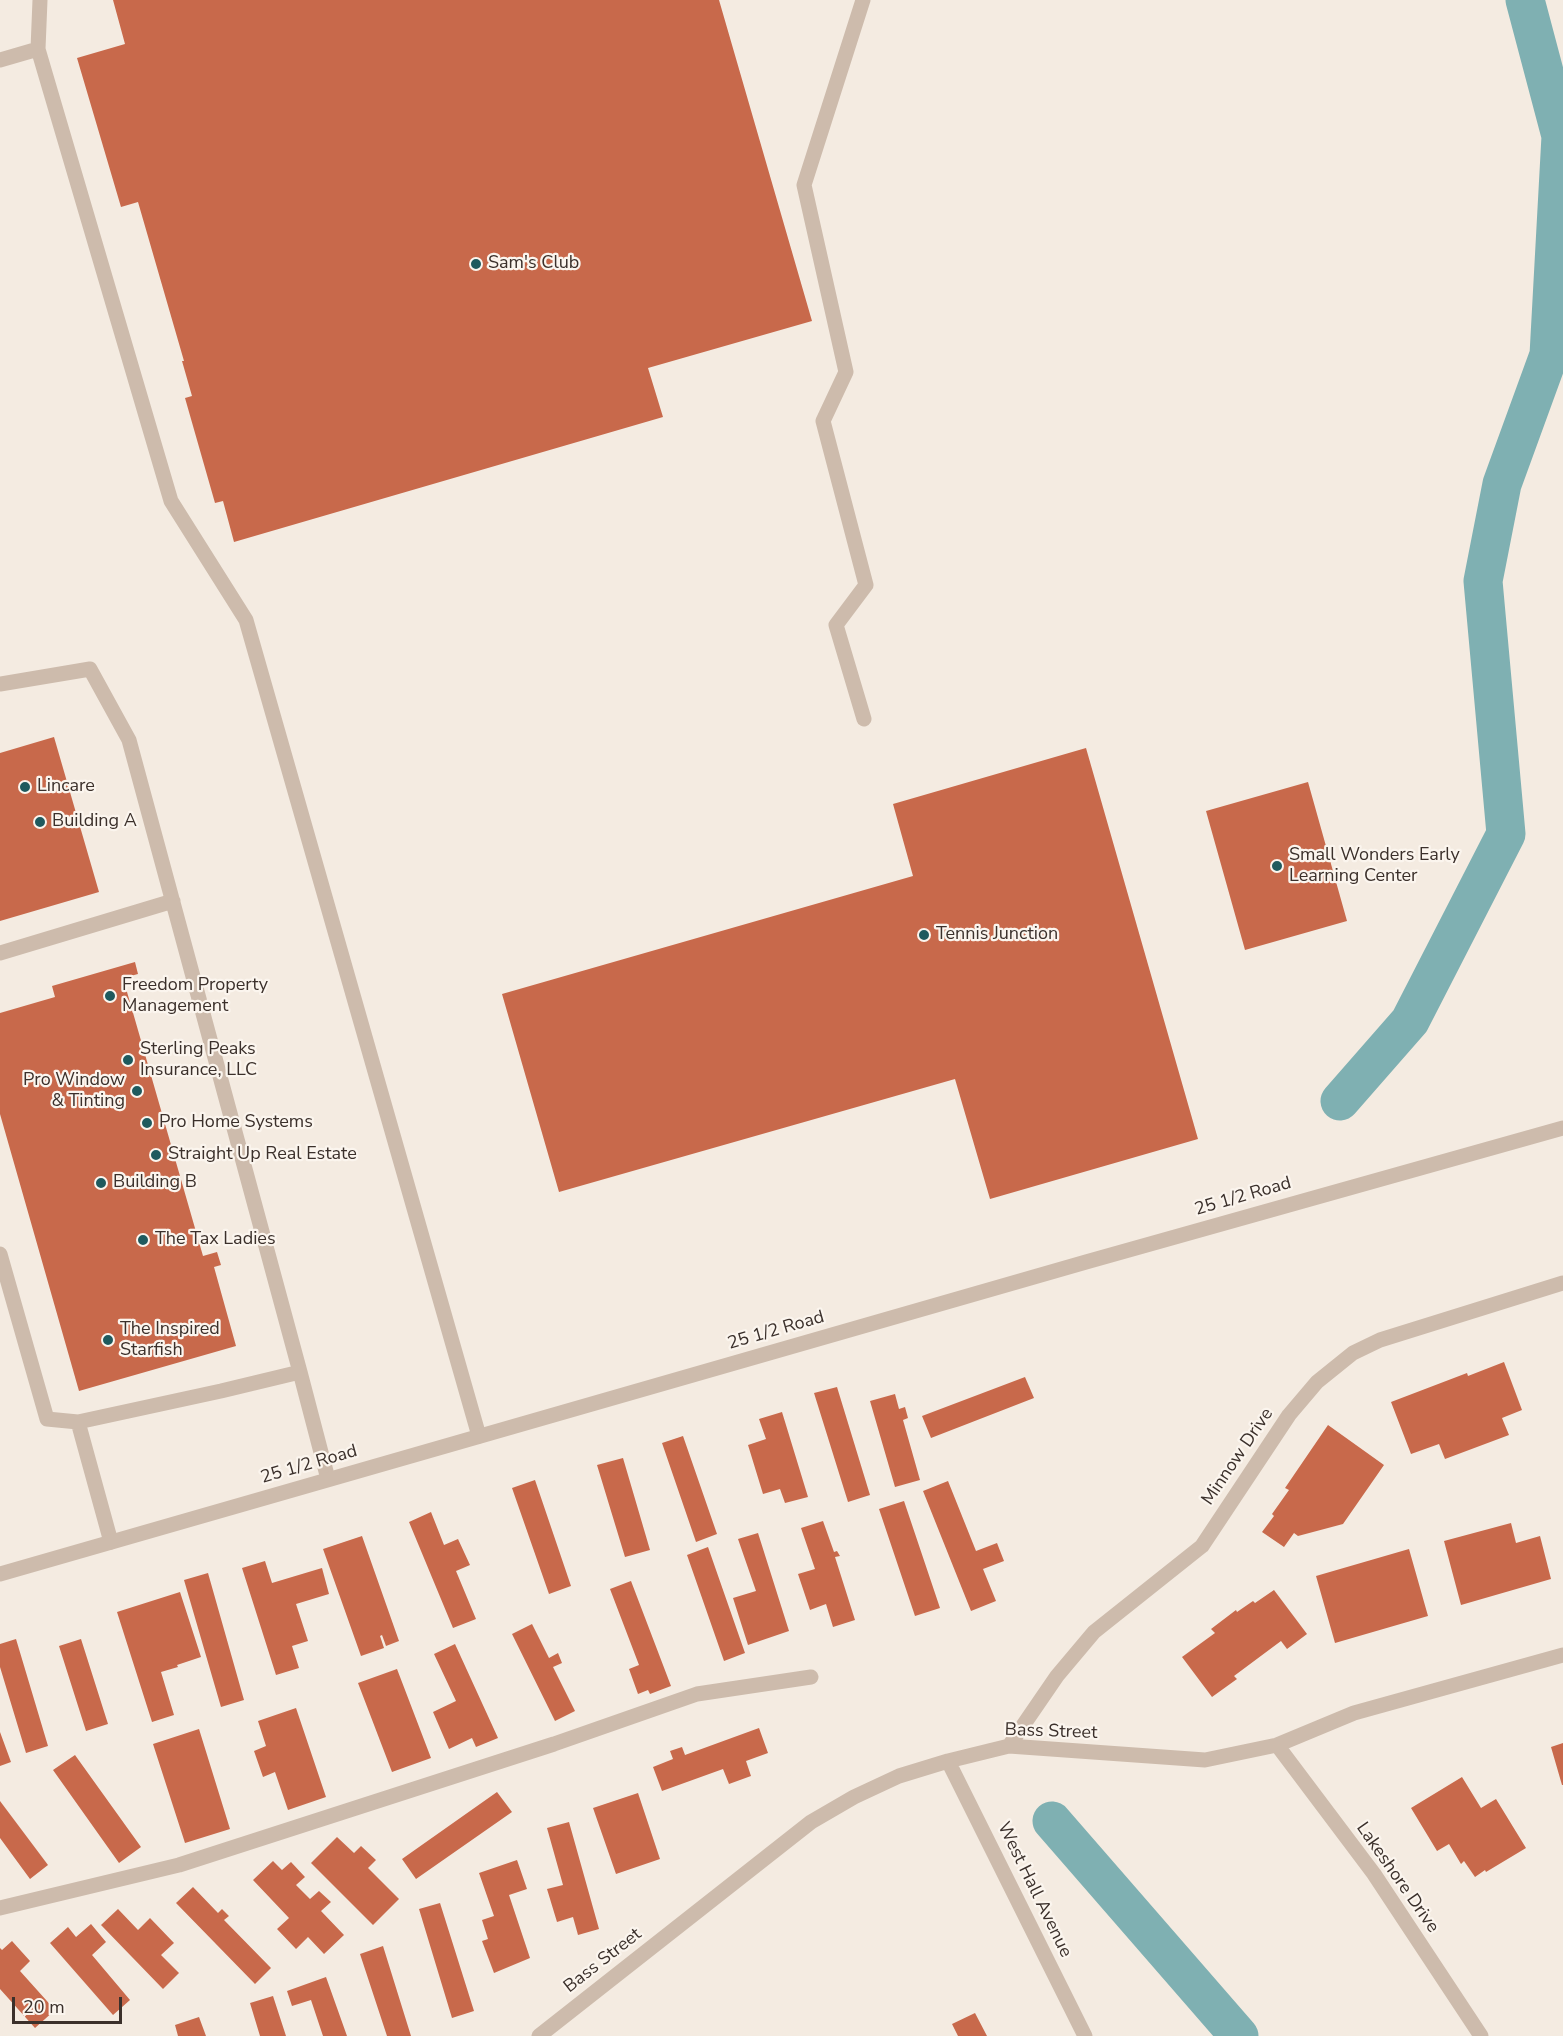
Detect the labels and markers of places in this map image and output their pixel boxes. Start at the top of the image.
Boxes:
place label: Sam's Club [488,253,579,275]
marker: Sam's Club [469,257,483,271]
place label: Lincare [37,776,95,798]
marker: Lincare [18,780,32,794]
place label: Building A [52,811,137,833]
marker: Building A [33,815,47,829]
place label: Small Wonders Early Learning Center [1289,845,1460,888]
marker: Small Wonders Early Learning Center [1270,859,1284,873]
place label: Tennis Junction [936,924,1058,946]
marker: Tennis Junction [917,928,931,942]
place label: Freedom Property Management [122,975,268,1018]
marker: Freedom Property Management [103,989,117,1003]
place label: Sterling Peaks Insurance, LLC [140,1039,257,1082]
marker: Sterling Peaks Insurance, LLC [121,1053,135,1067]
place label: Pro Window & Tinting [23,1070,125,1112]
marker: Pro Window & Tinting [130,1084,144,1098]
place label: Pro Home Systems [159,1112,313,1134]
marker: Pro Home Systems [140,1116,154,1130]
place label: Straight Up Real Estate [168,1144,357,1166]
marker: Straight Up Real Estate [149,1148,163,1162]
place label: Building B [113,1172,197,1194]
marker: Building B [94,1176,108,1190]
place label: The Tax Ladies [155,1229,276,1251]
marker: The Tax Ladies [136,1233,150,1247]
place label: The Inspired Starfish [120,1319,220,1362]
marker: The Inspired Starfish [101,1333,115,1347]

